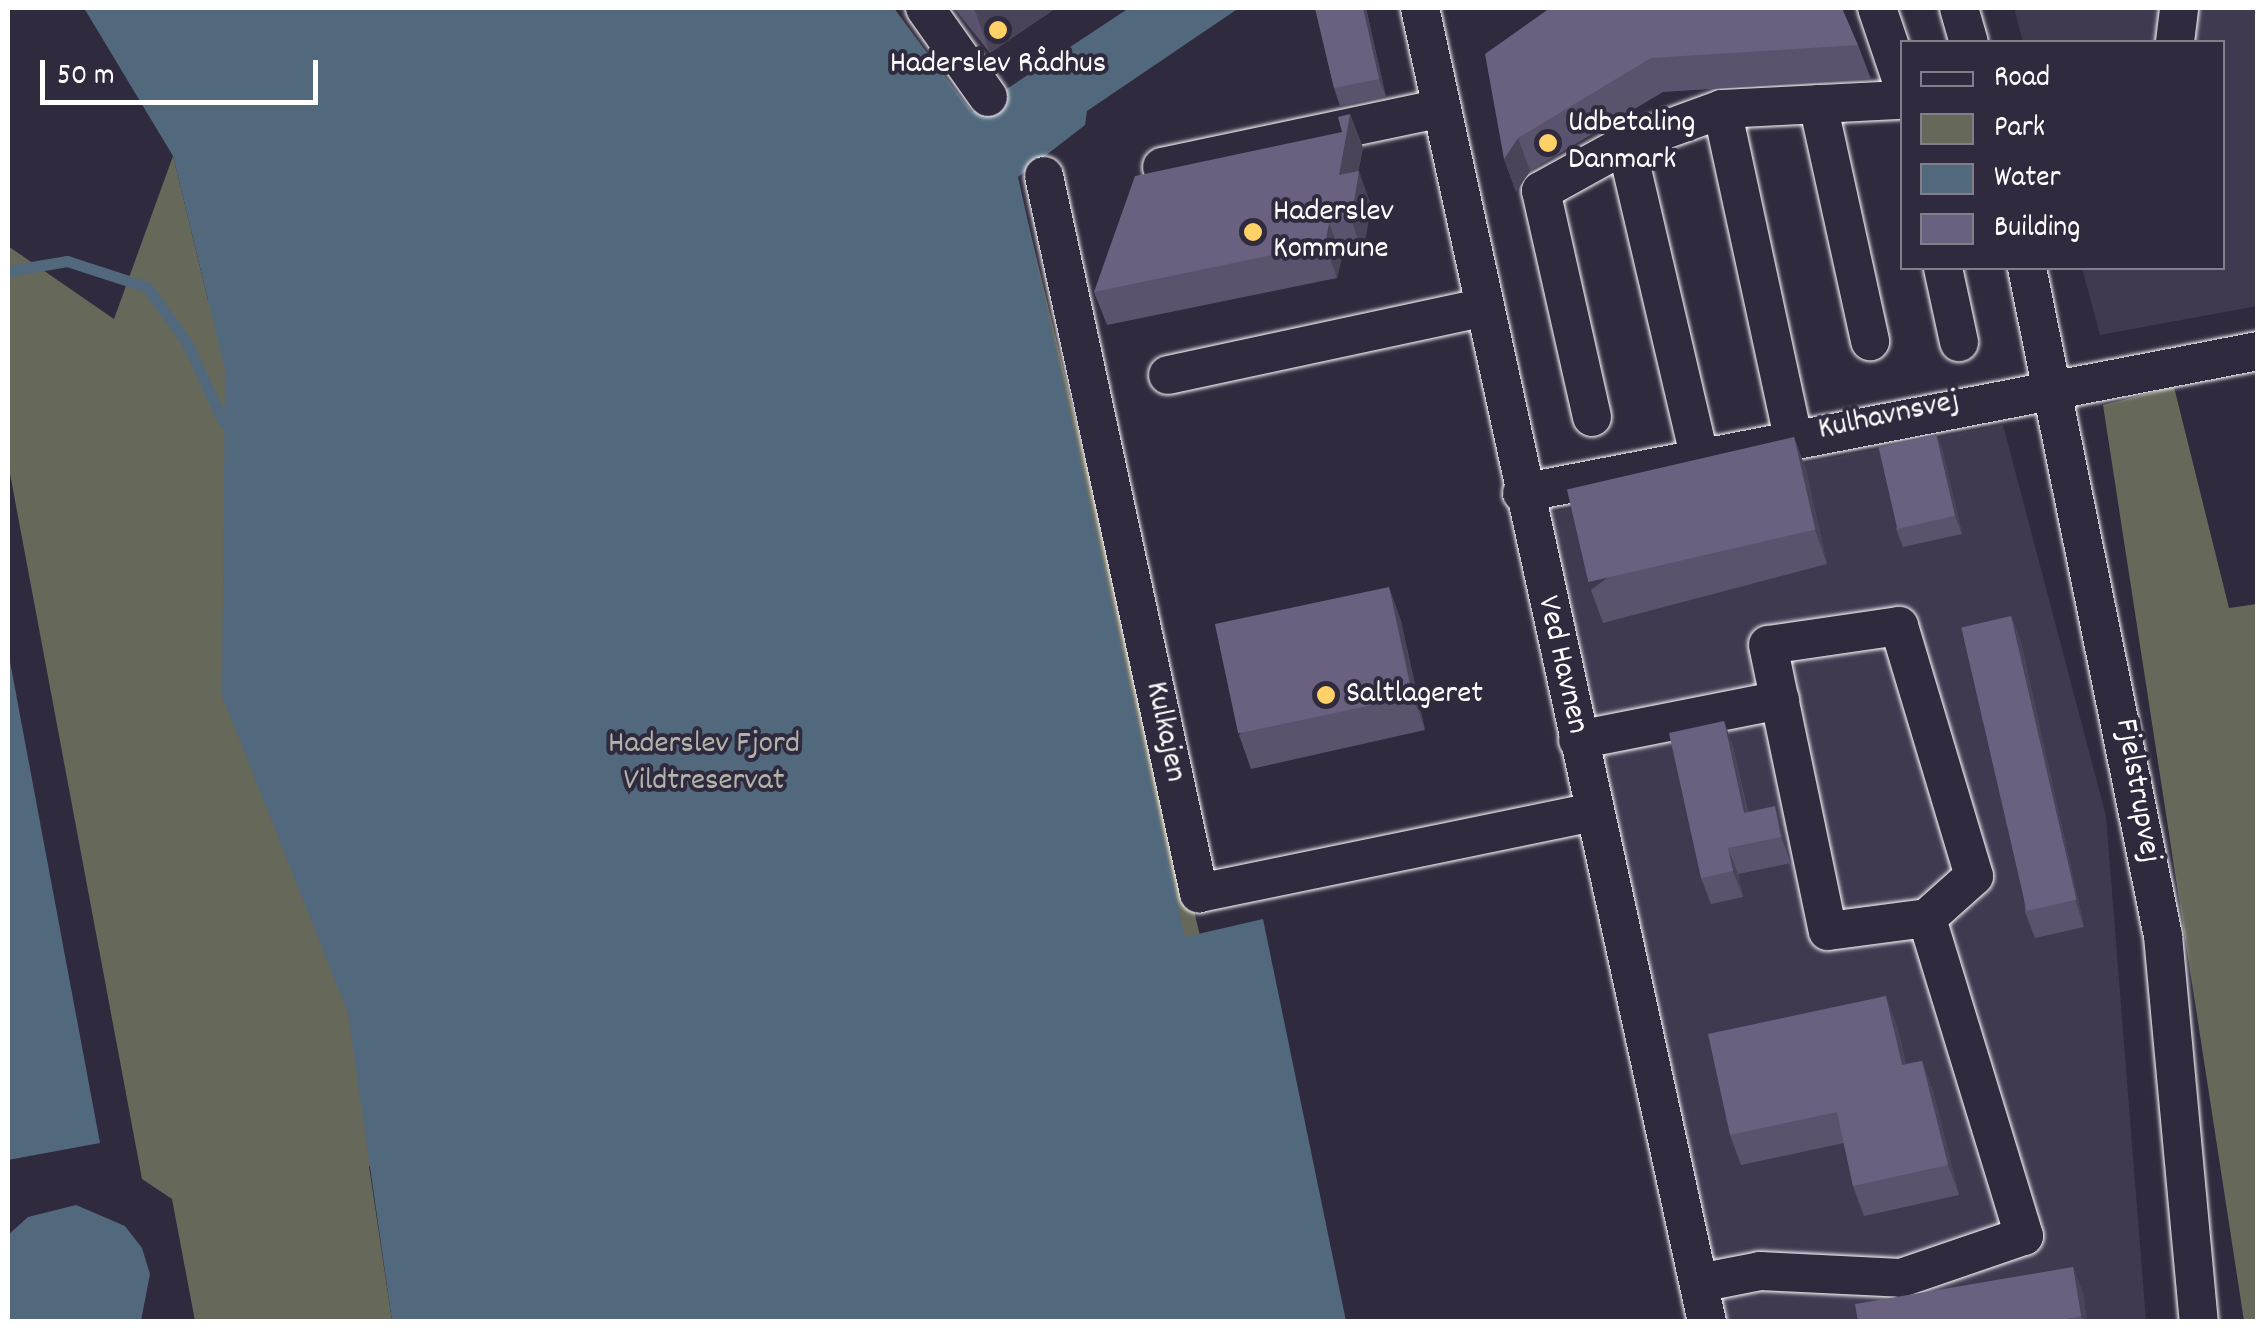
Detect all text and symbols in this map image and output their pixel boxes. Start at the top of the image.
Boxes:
marker: Haderslev Rådhus [987,19,1009,41]
scale bar [45,40,322,102]
legend [1900,40,2225,270]
place label: Haderslev Rådhus [890,46,1106,84]
text: 50 m [57,56,115,99]
text: Road [1994,58,2050,101]
place label: Udbetaling Danmark [1568,106,1695,181]
text: Park [1994,108,2045,151]
marker: Udbetaling Danmark [1537,132,1559,154]
text: Water [1994,158,2061,201]
place label: Haderslev Kommune [1273,195,1394,270]
text: Building [1994,208,2080,251]
marker: Haderslev Kommune [1242,221,1264,243]
street label: Kulhavnsvej [1815,383,1963,451]
street label: Ved Havnen [1527,592,1595,738]
place label: Saltlageret [1346,676,1483,714]
street label: Kulkajen [1135,678,1193,786]
marker: Saltlageret [1315,684,1337,706]
street label: Fjelstrupvej [2104,716,2168,866]
park label: Haderslev Fjord Vildtreservat [608,727,800,802]

